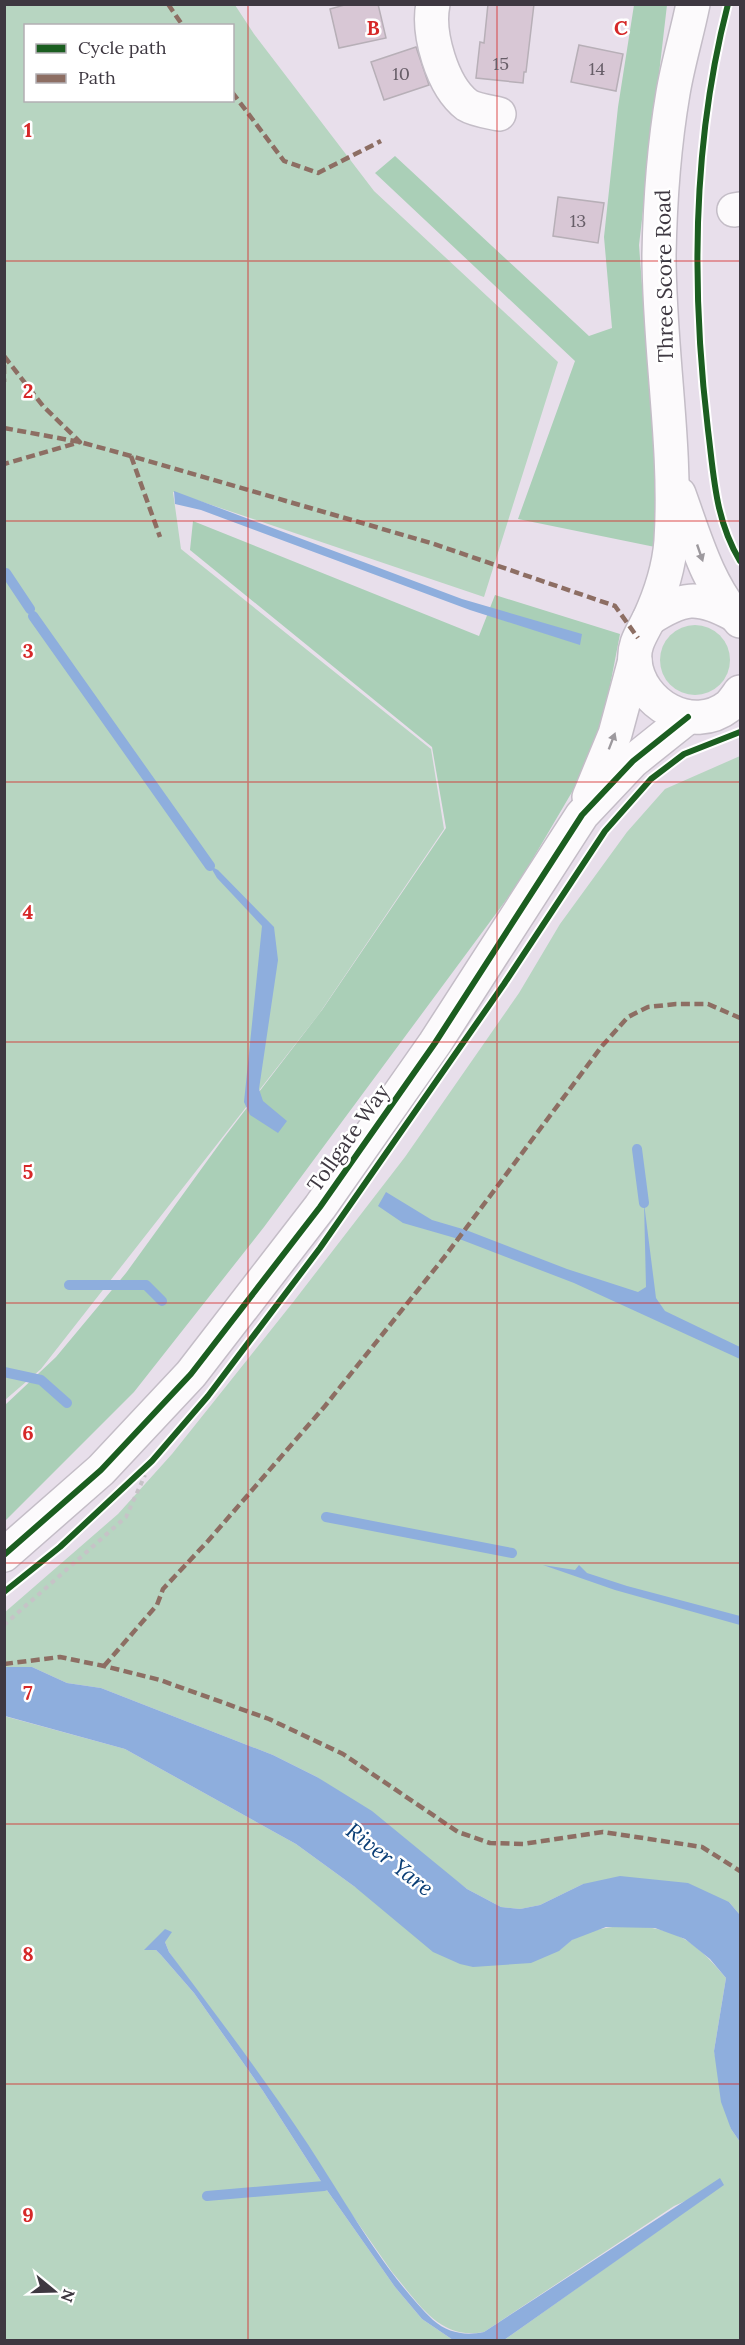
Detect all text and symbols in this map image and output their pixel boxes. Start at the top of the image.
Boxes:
text: B [366,15,380,40]
text: C [614,15,628,40]
legend [24,24,234,102]
text: Cycle path [78,36,167,59]
house number: 15 [493,52,509,75]
house number: 14 [589,57,605,80]
house number: 10 [392,62,410,85]
text: Path [78,66,116,89]
text: 1 [24,117,32,142]
street label: Three Score Road [649,189,679,363]
house number: 13 [570,209,586,232]
text: 2 [23,378,33,403]
one-way arrow [696,544,706,562]
text: 3 [22,638,34,663]
one-way arrow [608,732,617,750]
text: 4 [23,899,34,924]
street label: Tollgate Way [301,1079,395,1197]
text: 5 [23,1159,34,1184]
text: 6 [22,1420,34,1445]
text: 7 [23,1680,33,1705]
water label: River Yare [341,1816,439,1902]
text: 8 [22,1941,34,1966]
text: 9 [22,2202,34,2227]
north arrow [24,2261,84,2321]
text: N [57,2287,80,2305]

